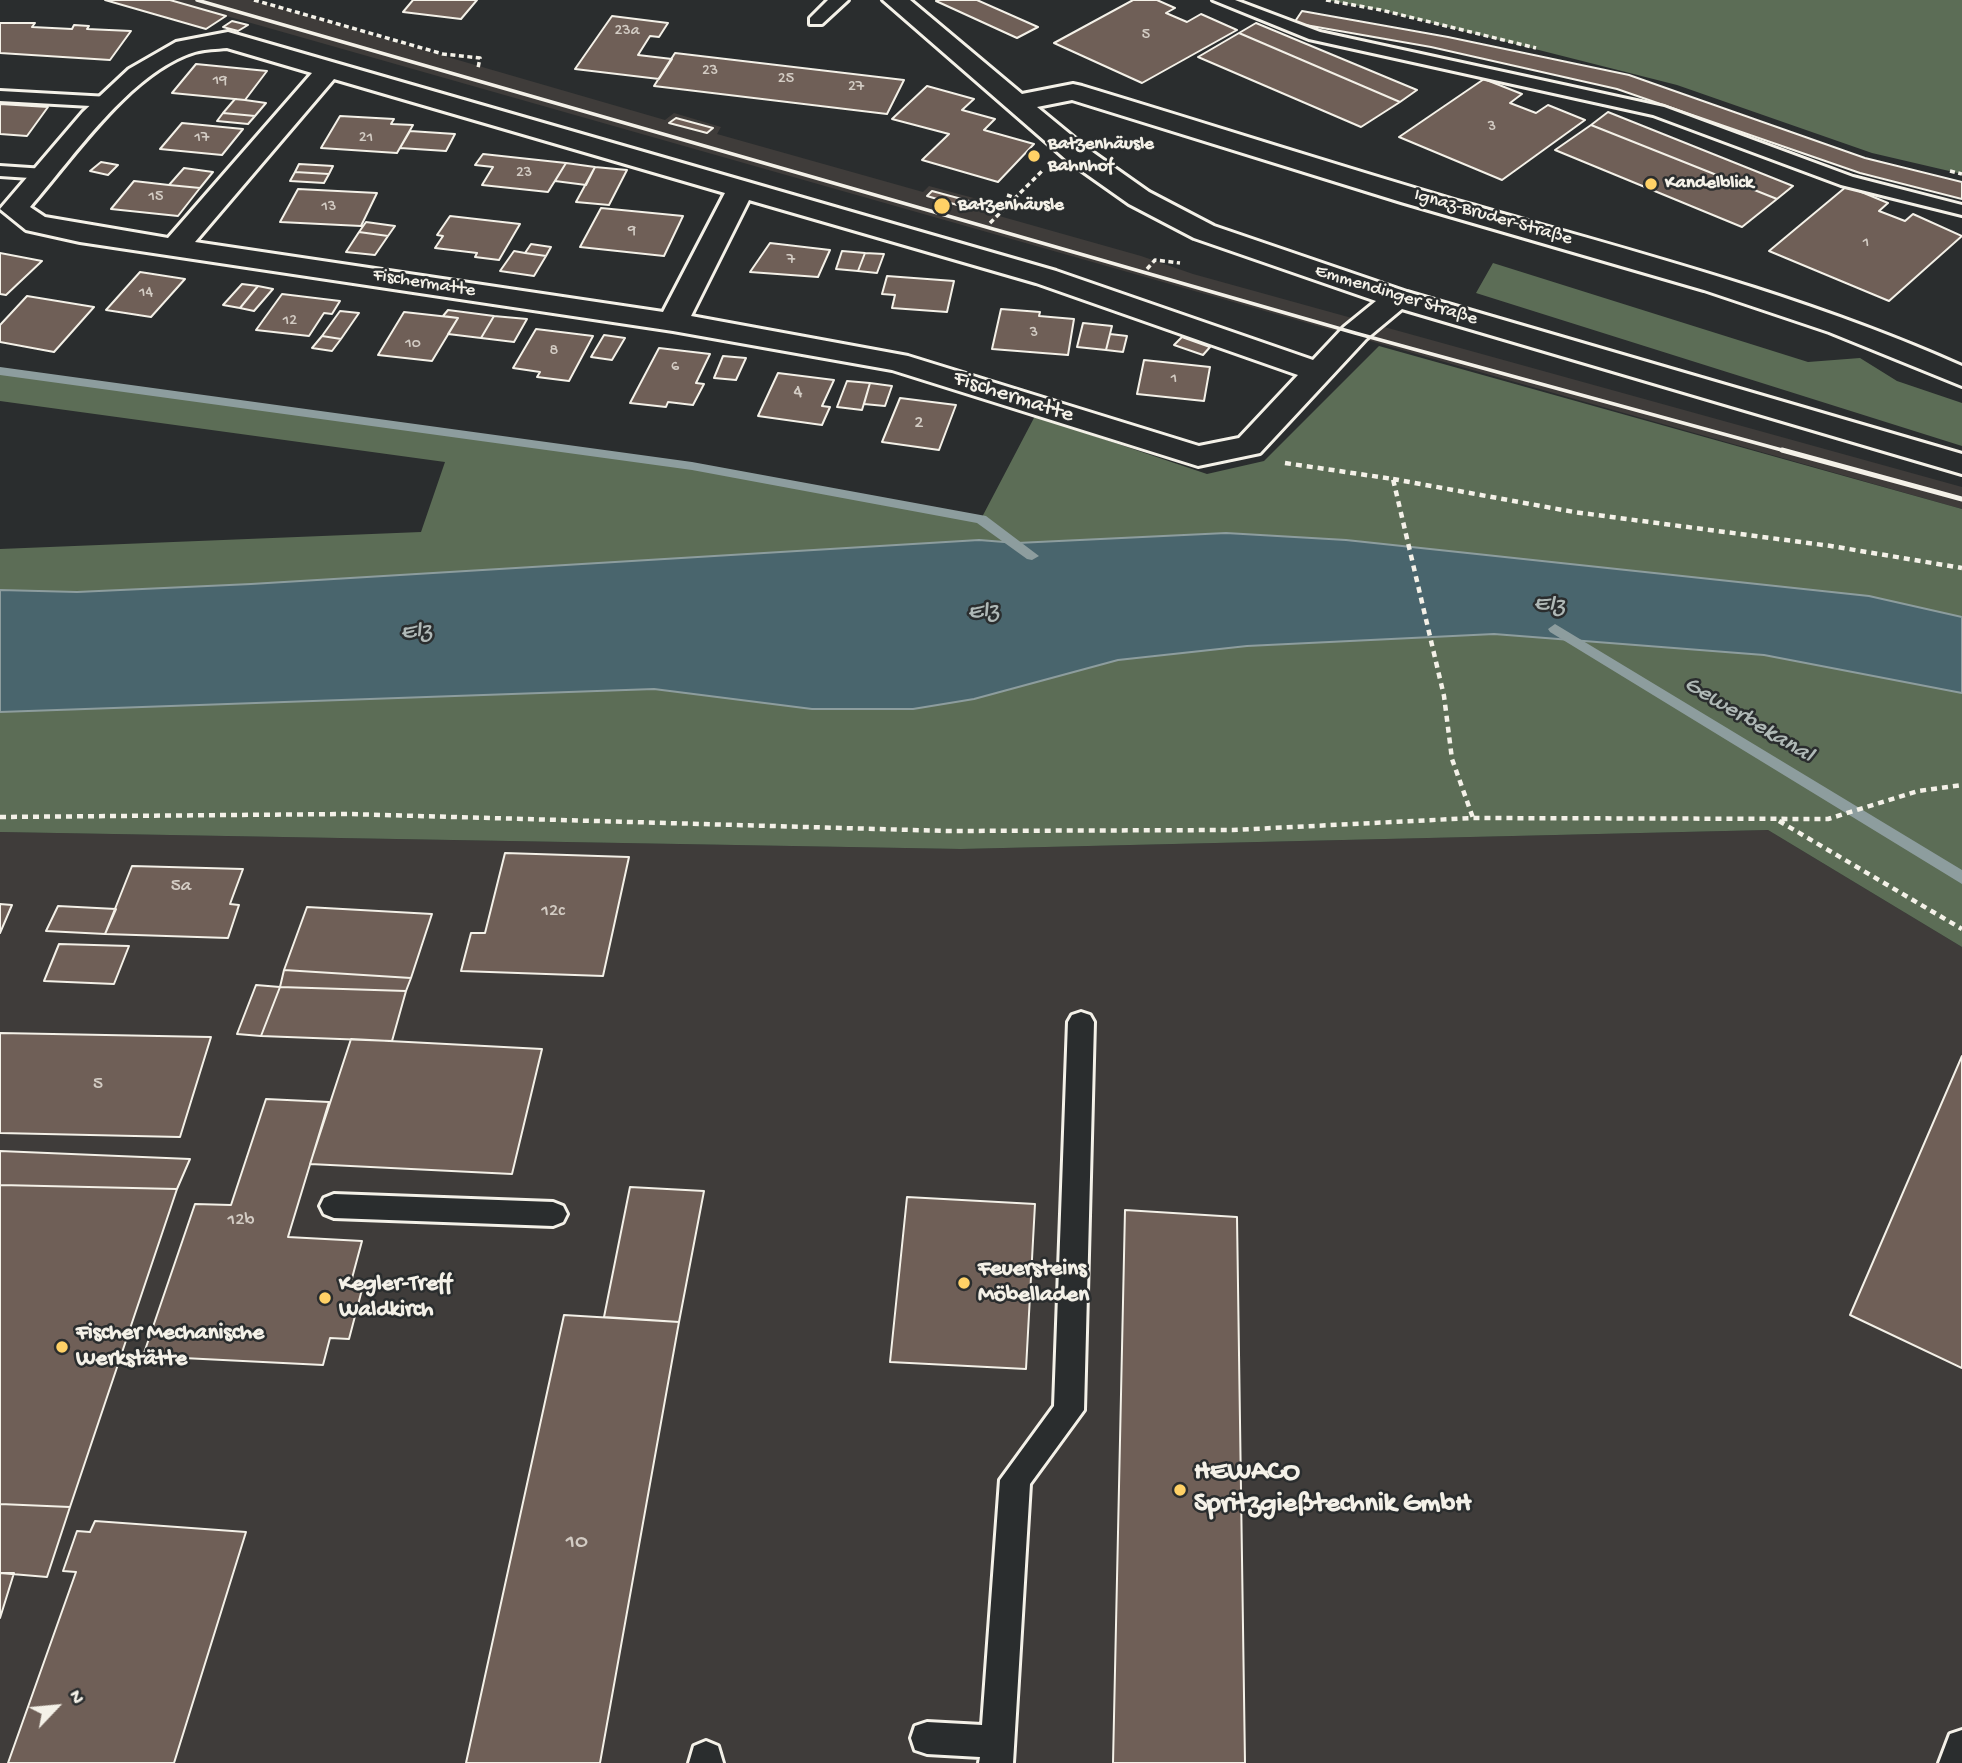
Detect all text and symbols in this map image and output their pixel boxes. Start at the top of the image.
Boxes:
house number: 23a [614,22,640,42]
house number: 5 [1142,26,1150,46]
house number: 23 [702,62,718,82]
house number: 25 [778,70,794,90]
house number: 19 [213,72,227,92]
house number: 27 [848,78,864,98]
house number: 3 [1488,118,1496,138]
house number: 17 [195,129,209,149]
house number: 21 [359,129,373,149]
place label: Batzenhäusle Bahnhof [1048,134,1154,178]
marker: Batzenhäusle Bahnhof [1026,148,1042,164]
house number: 23 [516,164,532,184]
place label: Kandelblick [1665,173,1753,195]
marker: Kandelblick [1643,176,1659,192]
street label: Ignaz-Bruder-Straße [1411,185,1575,251]
house number: 15 [149,188,163,208]
place label: Batzenhäusle [958,195,1064,217]
marker: Batzenhäusle [932,196,952,216]
house number: 13 [322,198,336,218]
house number: 9 [628,222,636,242]
house number: 1 [1863,234,1869,254]
house number: 7 [787,251,795,271]
street label: Emmendinger Straße [1312,260,1480,332]
street label: Fischermatte [371,265,477,303]
house number: 14 [139,284,153,304]
house number: 12 [283,312,297,332]
house number: 3 [1030,324,1038,344]
house number: 10 [405,335,421,355]
house number: 8 [550,342,558,362]
house number: 6 [671,358,679,378]
street label: Fischermatte [949,366,1077,430]
house number: 1 [1171,370,1177,390]
house number: 4 [794,382,802,404]
house number: 2 [914,413,924,435]
water label: Elz [1532,590,1566,622]
water label: Elz [967,598,999,628]
water label: Elz [400,618,432,648]
water label: Gewerbekanal [1678,671,1818,771]
house number: 5a [171,876,191,898]
house number: 12c [541,901,565,923]
house number: 5 [93,1074,103,1096]
house number: 12b [227,1210,255,1232]
place label: Feuersteins Möbelladen [978,1256,1089,1310]
place label: Kegler-Treff Waldkirch [339,1271,452,1325]
marker: Feuersteins Möbelladen [956,1275,972,1291]
marker: Kegler-Treff Waldkirch [317,1290,333,1306]
place label: Fischer Mechanische Werkstätte [76,1320,264,1374]
marker: Fischer Mechanische Werkstätte [54,1339,70,1355]
place label: HEWACO Spritzgießtechnik GmbH [1194,1457,1471,1523]
marker: HEWACO Spritzgießtechnik GmbH [1172,1482,1188,1498]
house number: 10 [566,1529,588,1557]
north arrow [21,1672,91,1742]
text: N [62,1687,88,1708]

